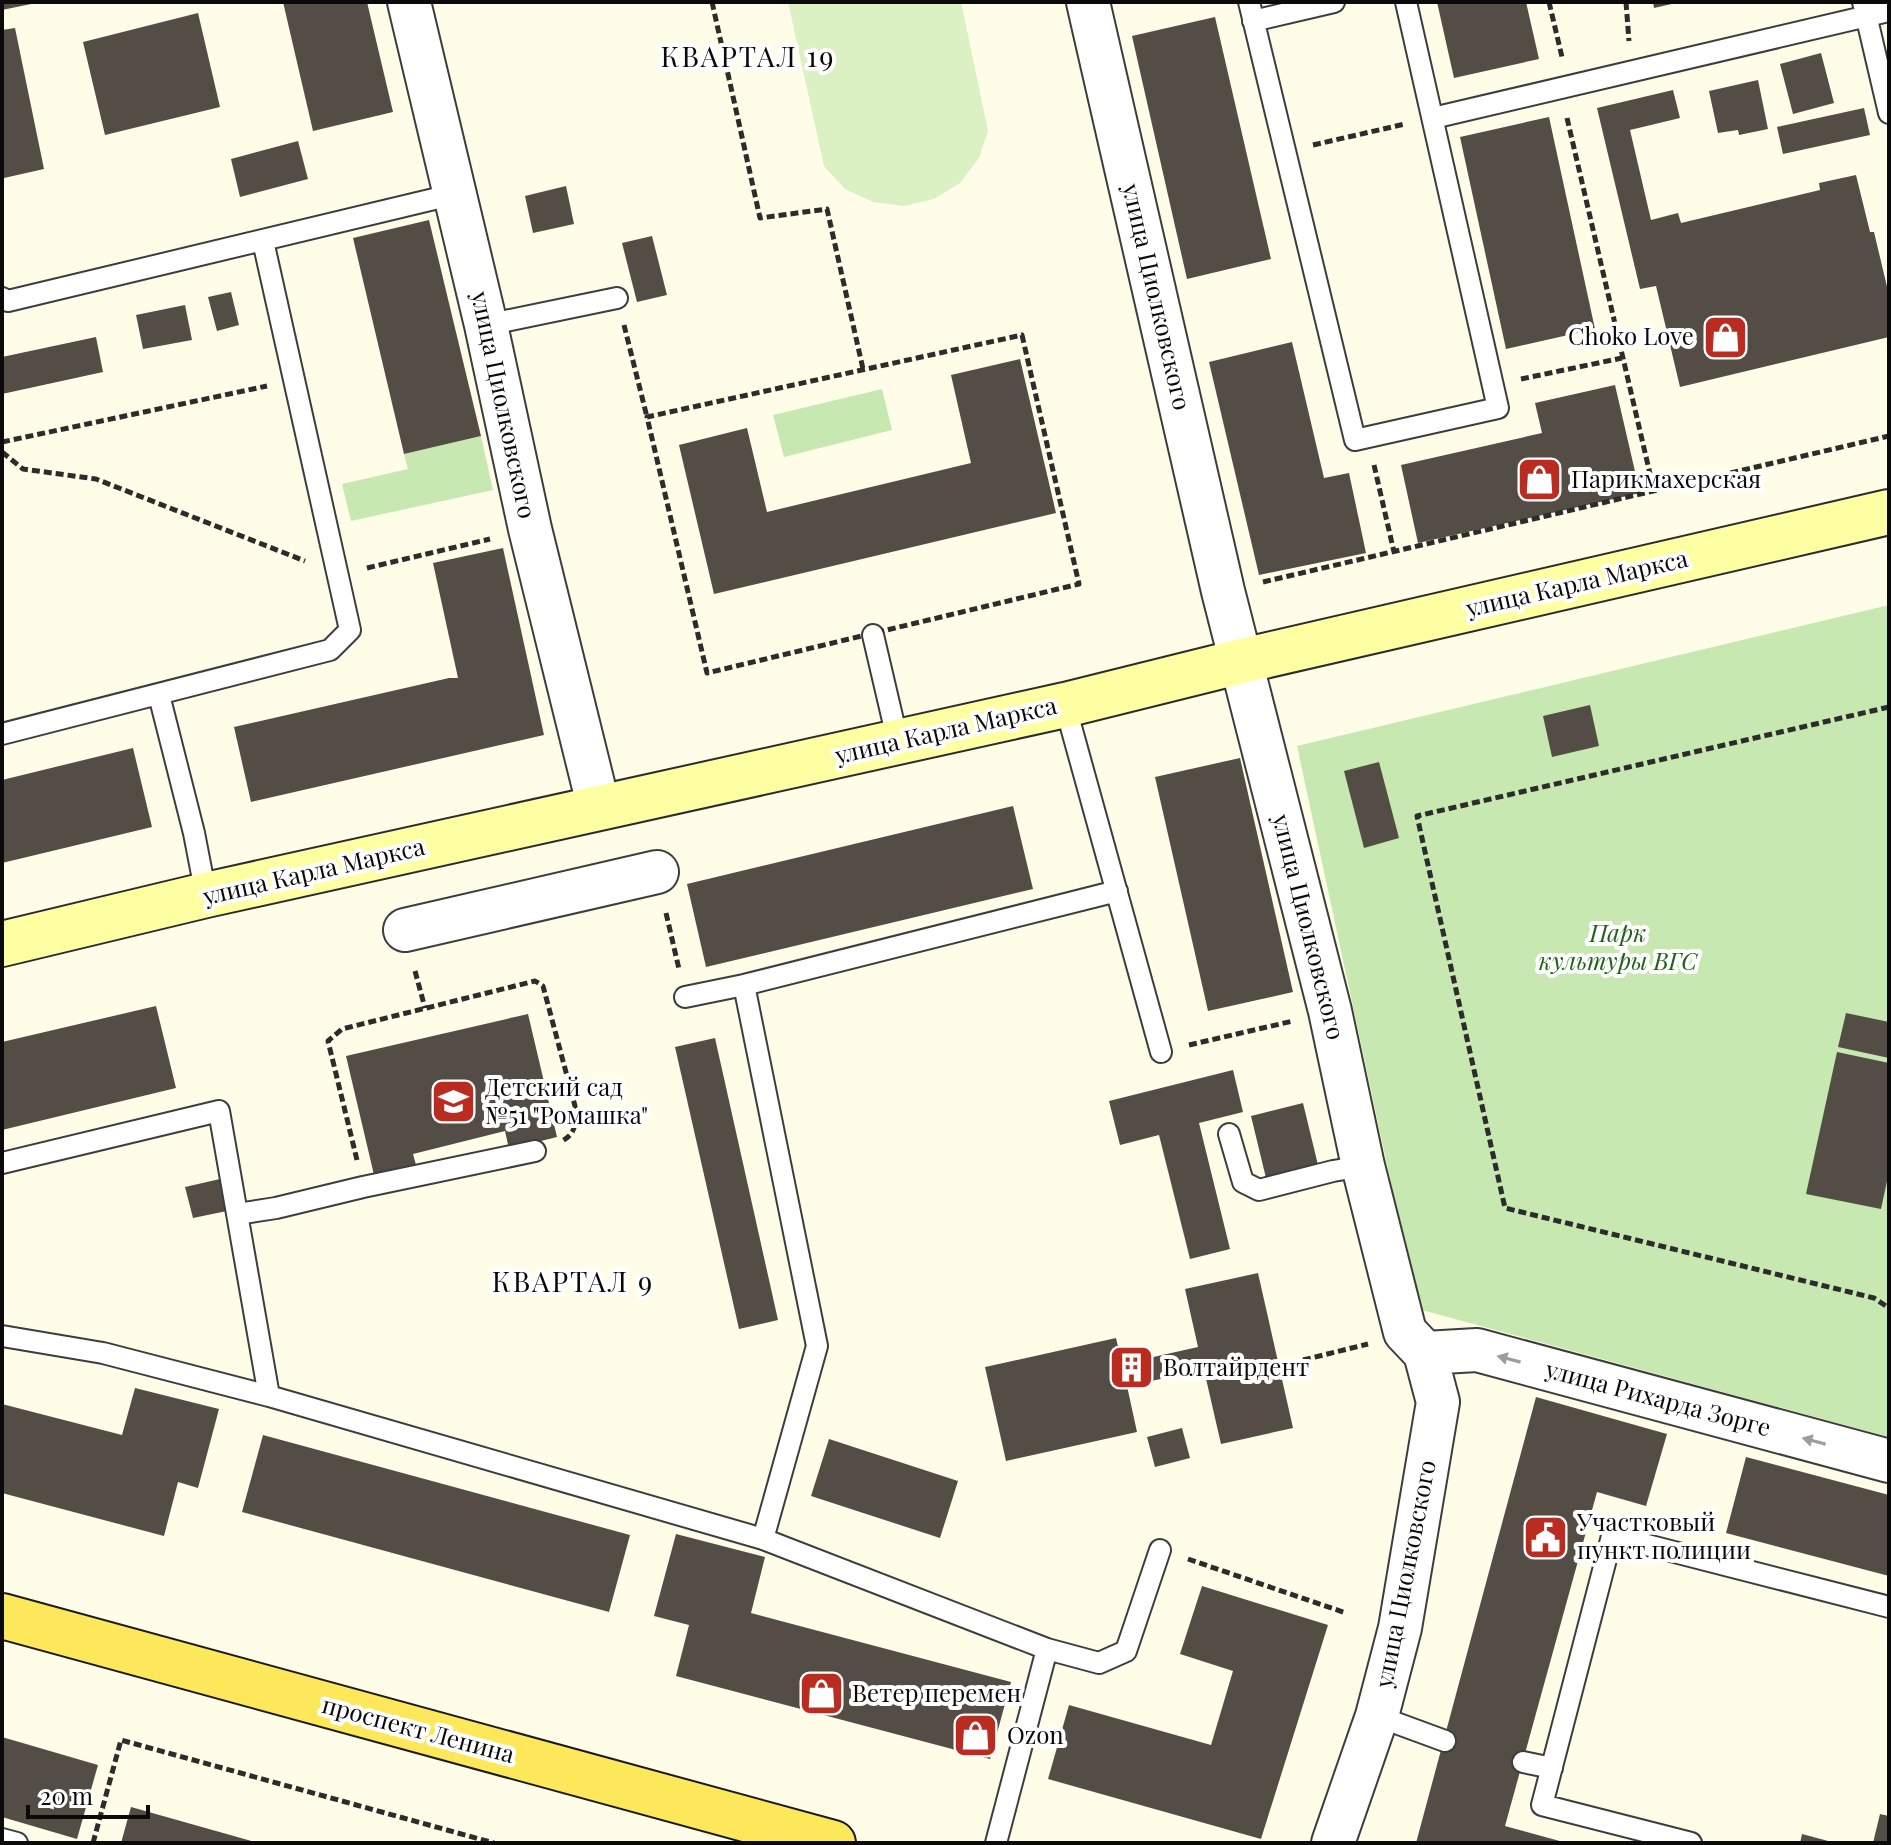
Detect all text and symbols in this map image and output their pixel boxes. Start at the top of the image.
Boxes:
district label: КВАРТАЛ 19 [661,37,835,74]
street label: улица Циолковского [1116,179,1200,413]
street label: улица Циолковского [465,287,545,521]
shop icon: Choko Love [1701,313,1749,361]
place label: Choko Love [1568,319,1694,351]
shop icon: Парикмахерская [1516,456,1564,504]
place label: Парикмахерская [1571,462,1761,494]
street label: улица Карла Маркса [1462,541,1690,623]
street label: улица Карла Маркса [831,688,1059,770]
street label: улица Циолковского [1266,809,1353,1043]
street label: улица Карла Маркса [199,829,427,911]
park label: Парк культуры ВГС [1539,916,1699,976]
place label: Детский сад №51 "Ромашка" [485,1070,648,1130]
school or university icon: Детский сад №51 "Ромашка" [430,1078,478,1126]
district label: КВАРТАЛ 9 [492,1262,654,1299]
building icon: Волтайрдент [1108,1344,1156,1392]
place label: Волтайрдент [1163,1350,1309,1382]
street label: улица Рихарда Зорге [1541,1351,1775,1443]
one-way arrow [1496,1352,1520,1365]
one-way arrow [1801,1434,1825,1447]
street label: улица Циолковского [1366,1457,1442,1691]
place label: Участковый пункт полиции [1576,1505,1751,1565]
public building icon: Участковый пункт полиции [1522,1513,1570,1561]
shop icon: Ветер перемен [797,1670,845,1718]
place label: Ветер перемен [852,1676,1021,1708]
street label: проспект Ленина [319,1687,518,1769]
shop icon: Ozon [952,1712,1000,1760]
place label: Ozon [1007,1718,1064,1750]
scale bar [28,1769,148,1819]
text: 20 m [40,1779,93,1811]

